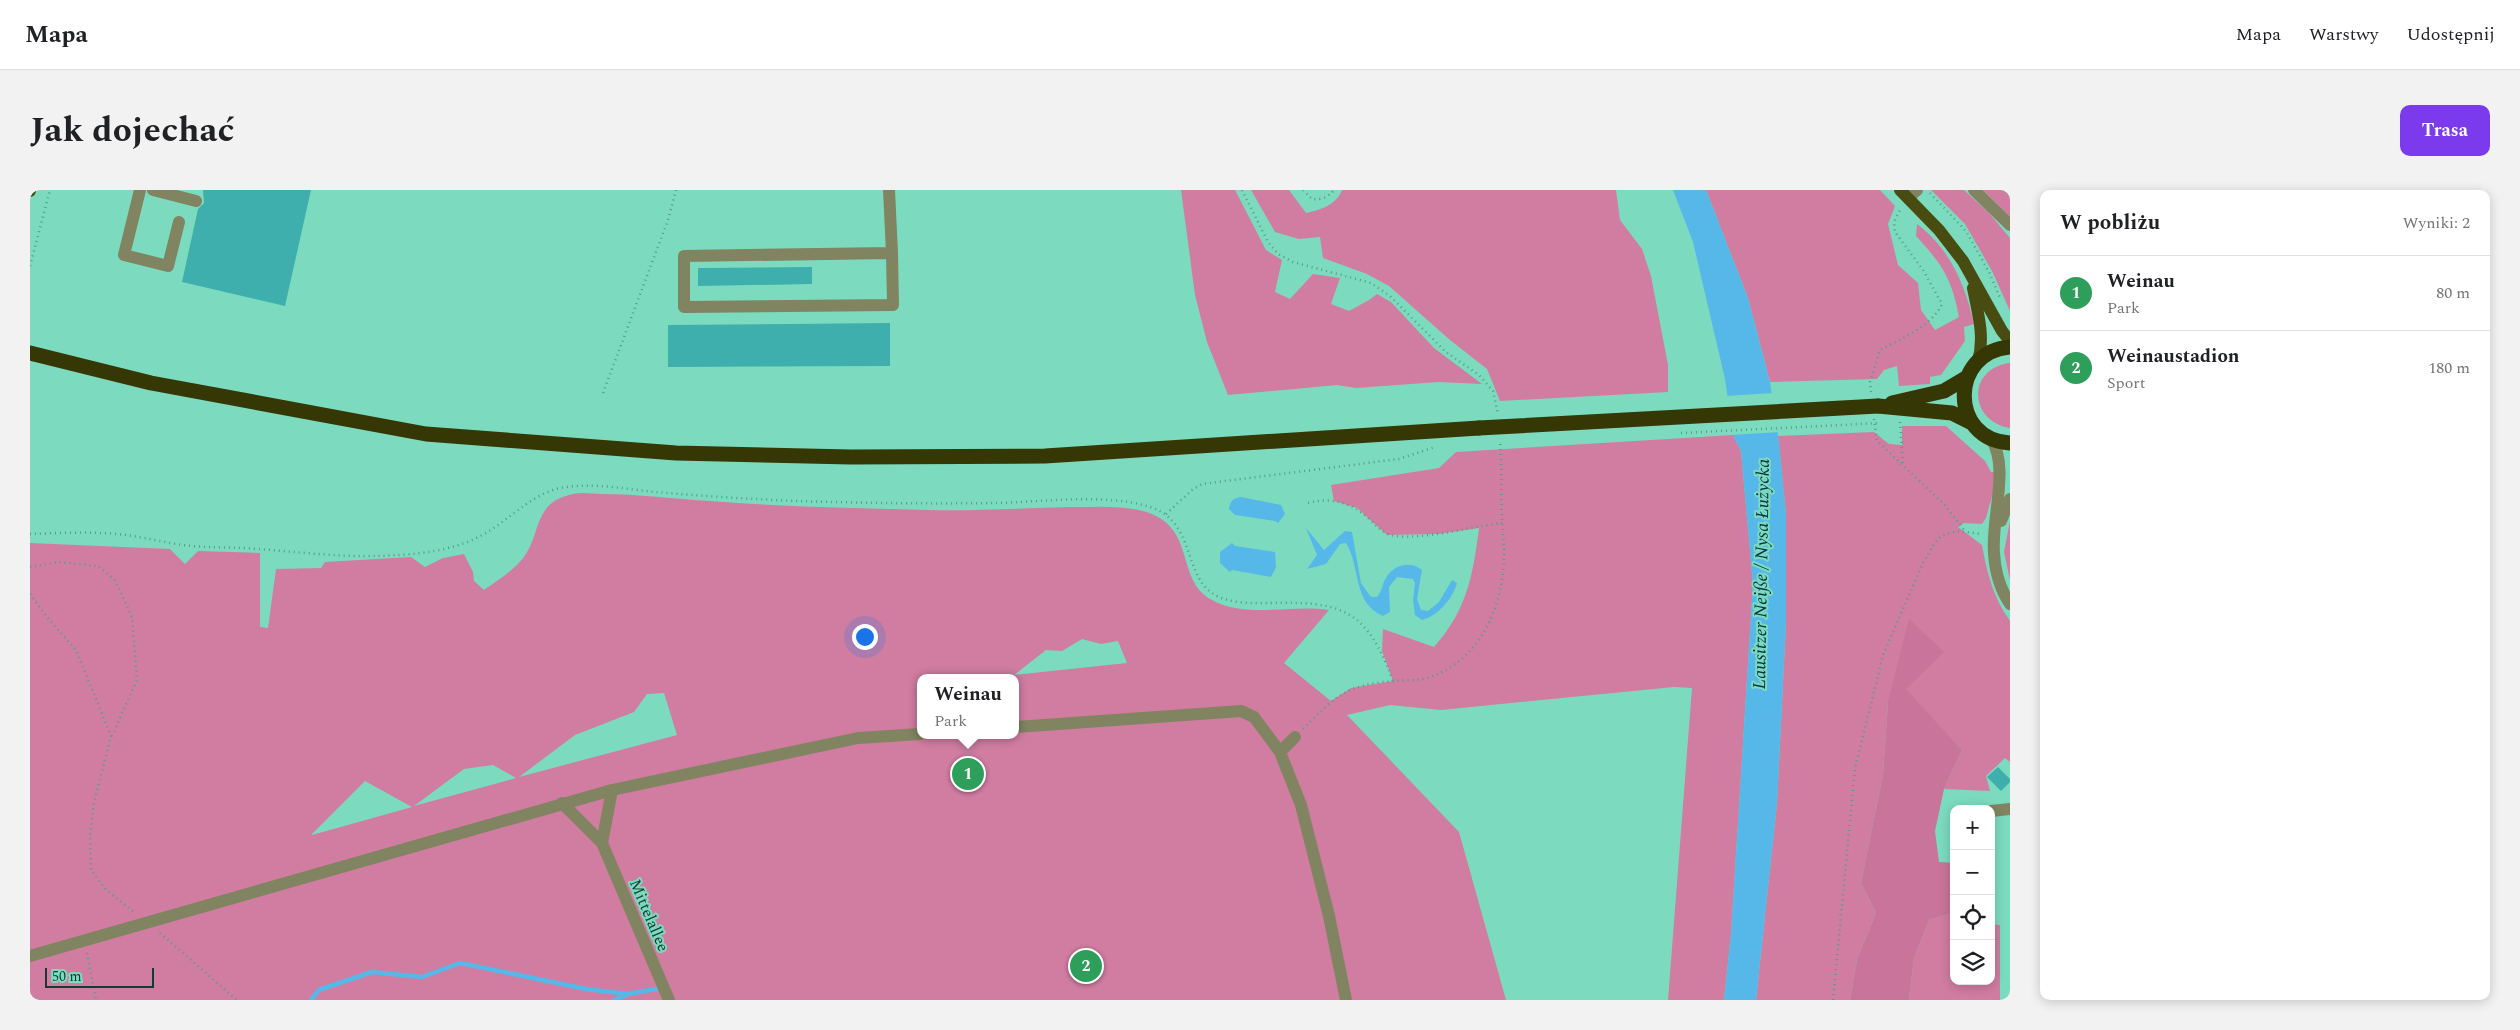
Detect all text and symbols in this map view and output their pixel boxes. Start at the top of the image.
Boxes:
text: Mapa [25,17,88,53]
text: Mapa [2236,21,2281,48]
text: Warstwy [2309,21,2378,48]
text: Udostępnij [2406,21,2495,48]
text: Jak dojechać [30,104,234,157]
button: Trasa [2400,105,2490,156]
text: W pobliżu [2060,207,2160,239]
text: Wyniki: 2 [2403,211,2470,235]
text: Weinau [2107,267,2175,296]
text: 1 [2072,281,2080,305]
text: 80 m [2436,281,2470,305]
text: Park [2107,296,2140,320]
text: Weinaustadion [2107,342,2240,371]
text: 2 [2072,356,2080,380]
text: 180 m [2428,356,2470,380]
text: Sport [2107,371,2145,395]
water label: Lausitzer Neiße / Nysa Łużycka [1746,458,1777,690]
your location [852,624,878,650]
popup [917,674,1019,739]
text: Weinau [934,680,1002,709]
text: Park [934,709,967,733]
pin: 1 [952,755,984,793]
map controls [1950,805,1995,985]
button: + [1950,805,1995,850]
button: − [1950,850,1995,895]
street label: Mittelallee [623,875,675,955]
button: locate [1950,895,1995,940]
button: layers [1950,940,1995,985]
pin: 2 [1070,947,1102,985]
scale bar [45,965,154,988]
text: 50 m [52,966,82,987]

